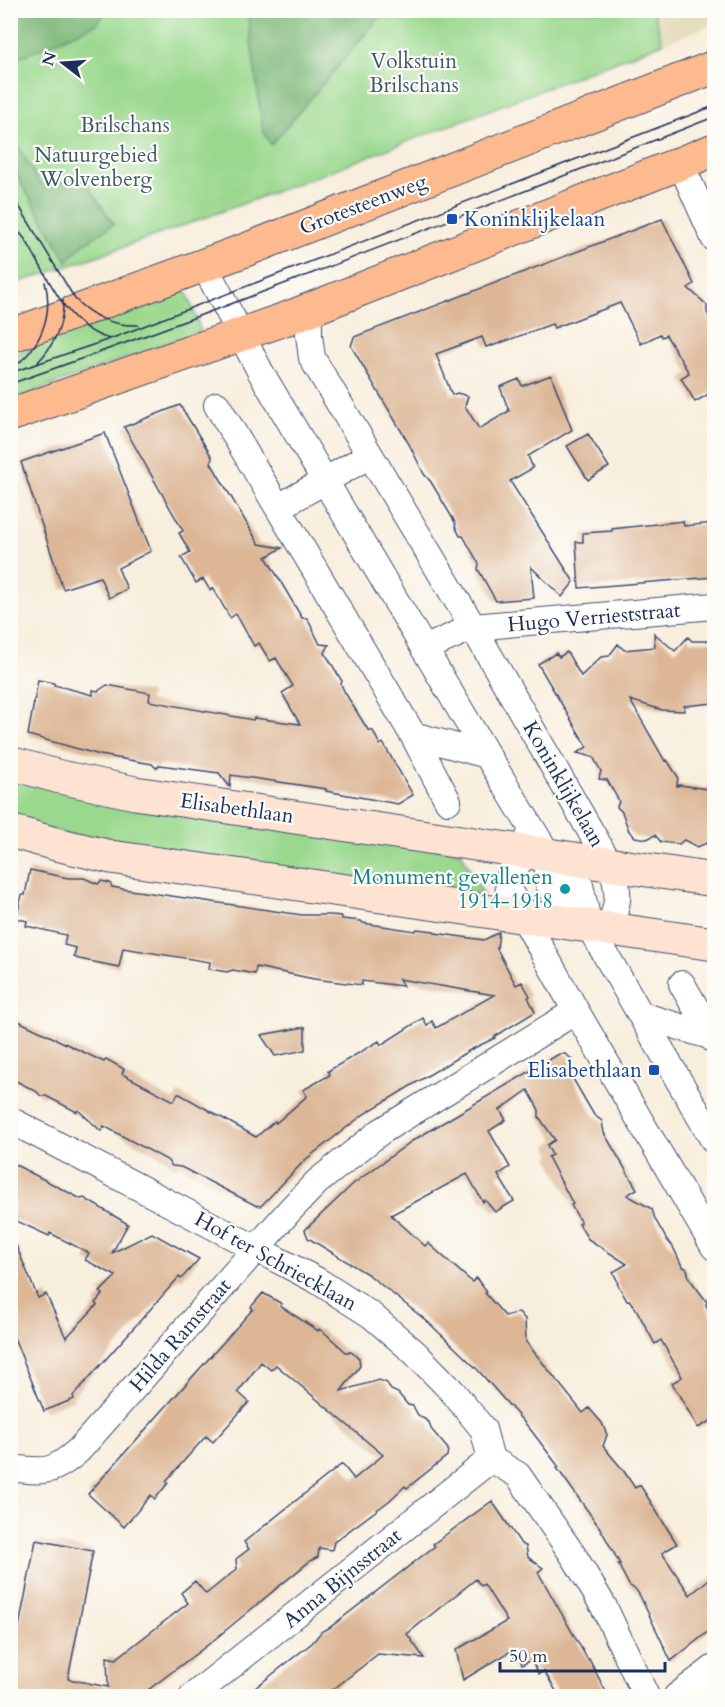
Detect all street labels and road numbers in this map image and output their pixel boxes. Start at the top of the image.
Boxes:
street label: Grotesteenweg [295,167,431,242]
street label: Hugo Verrieststraat [506,595,682,639]
street label: Koninklijkelaan [516,716,611,853]
street label: Elisabethlaan [178,786,296,831]
street label: Hof ter Schriecklaan [189,1205,362,1318]
street label: Hilda Ramstraat [123,1272,238,1398]
street label: Anna Bijnsstraat [277,1521,408,1635]

